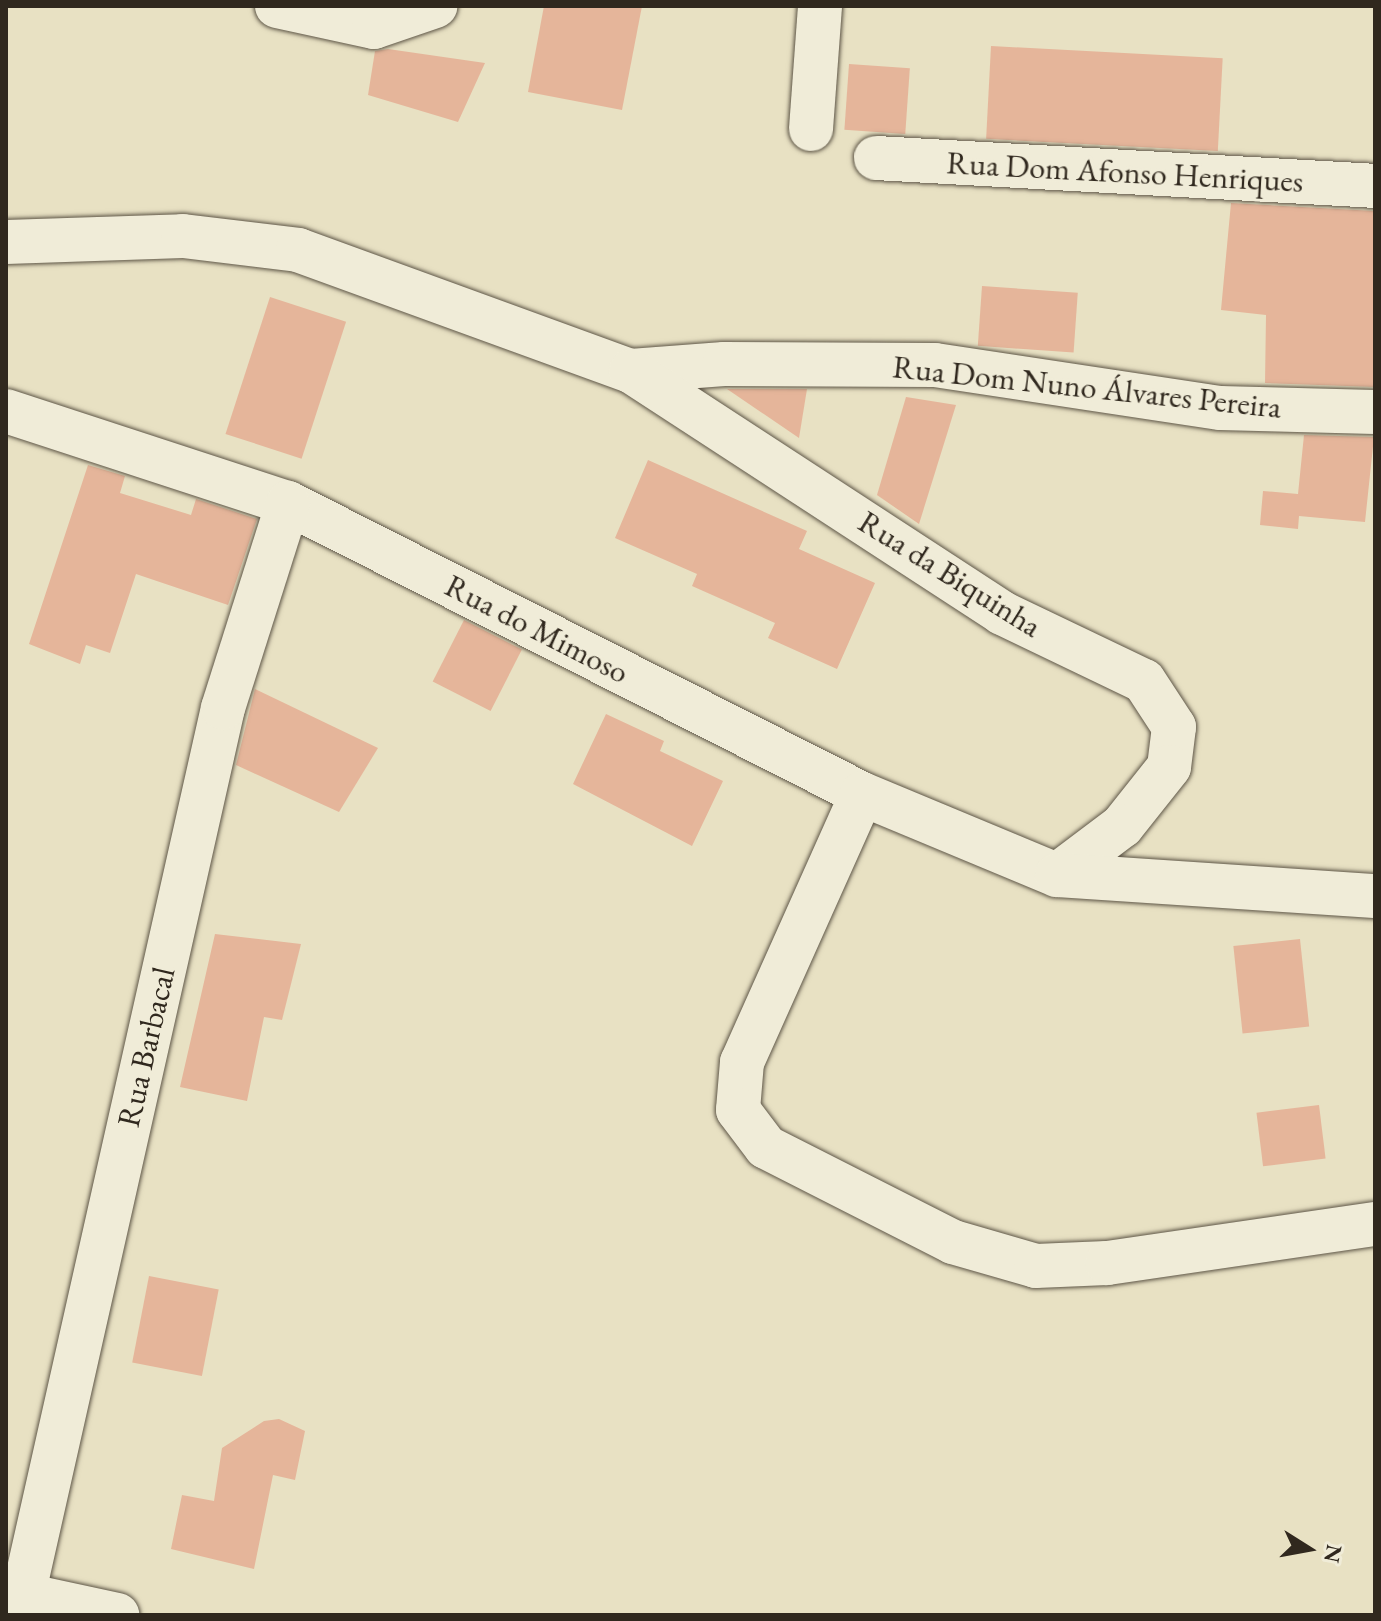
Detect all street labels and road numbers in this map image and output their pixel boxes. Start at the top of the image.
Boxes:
street label: Rua Dom Afonso Henriques [946,143,1304,201]
street label: Rua Dom Nuno Álvares Pereira [891,347,1283,427]
street label: Rua da Biquinha [851,503,1049,645]
street label: Rua do Mimoso [439,566,635,692]
street label: Rua Barbacal [109,963,183,1131]

